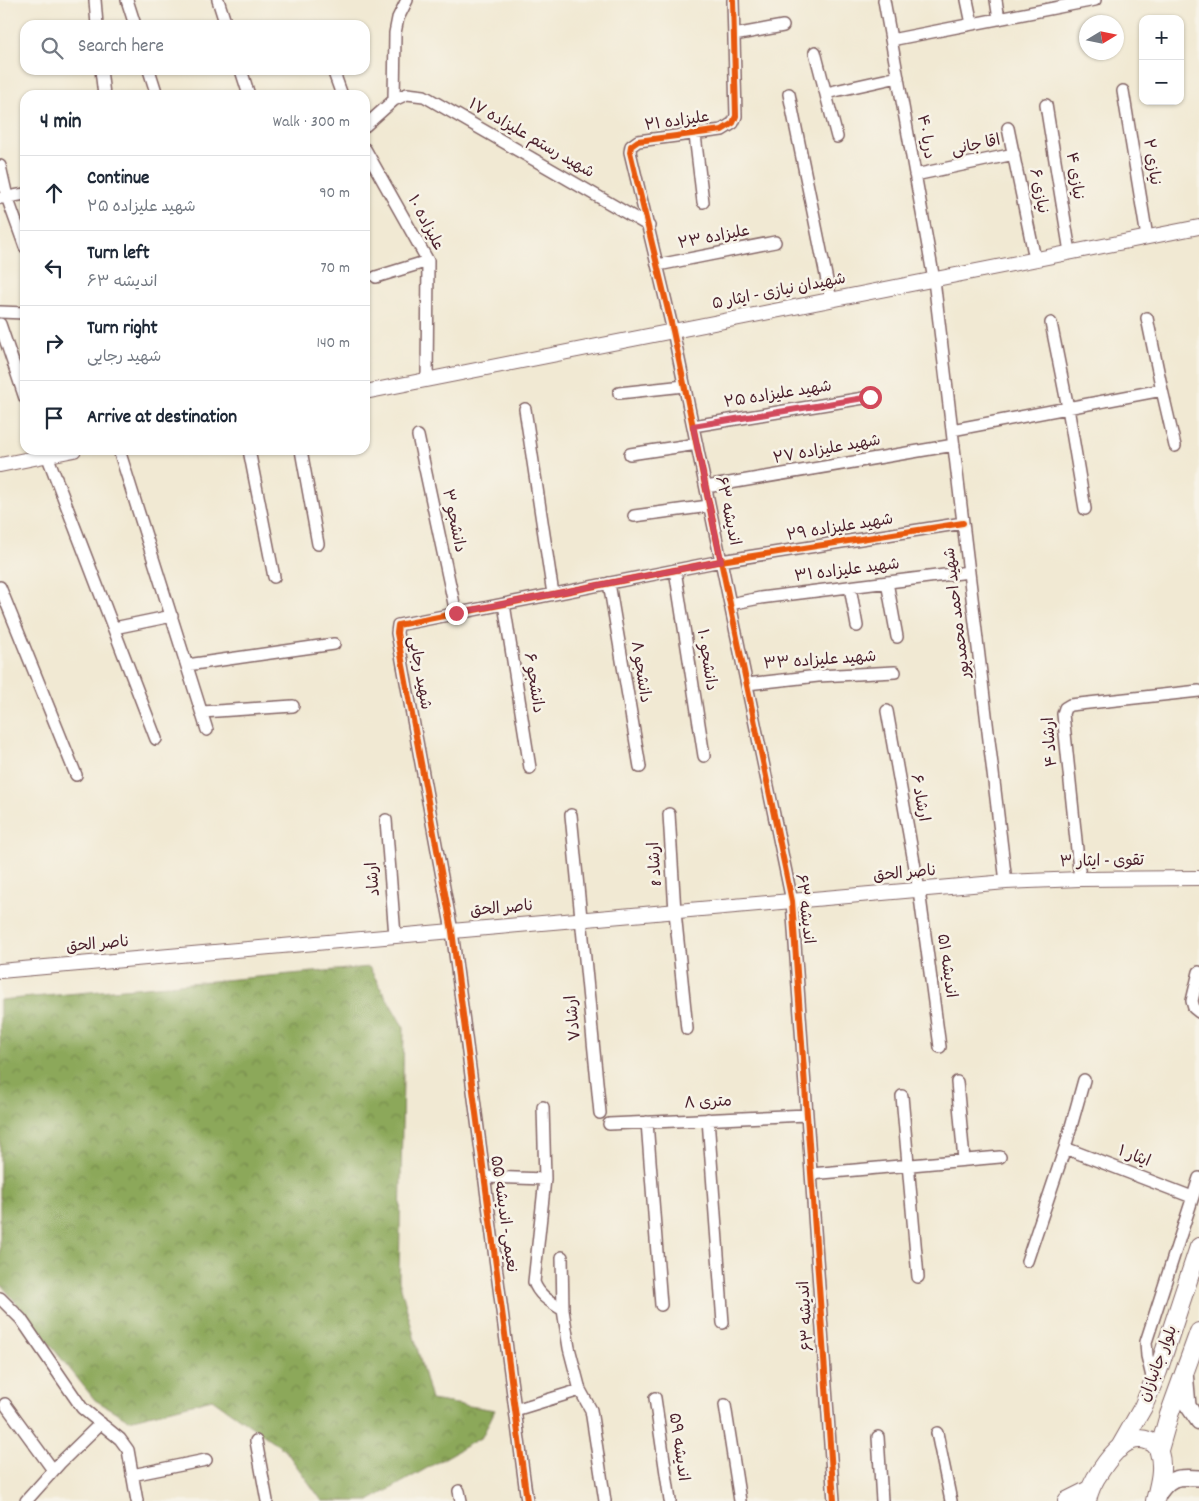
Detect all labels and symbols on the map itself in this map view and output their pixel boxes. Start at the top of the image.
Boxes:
north arrow [1079,15,1124,60]
street label: ۱۷ شهید رستم علیزاده [464,93,598,185]
street label: علیزاده ۲۱ [643,106,711,138]
street label: دریا ۴۰ [910,113,940,161]
street label: اقا جانی [949,130,1003,162]
street label: نیازی ۲ [1136,137,1166,187]
street label: نیازی ۴ [1059,151,1089,201]
street label: نیازی ۶ [1022,167,1054,215]
street label: علیزاده ۱۰ [401,191,449,255]
street label: علیزاده ۲۳ [676,220,752,256]
street label: شهیدان نیازی - ایثار ۵ [710,268,848,316]
street label: شهید علیزاده ۲۵ [722,375,834,415]
route start [859,386,882,409]
street label: شهید علیزاده ۲۷ [771,429,883,471]
street label: اندیشه ۶۳ [708,474,746,548]
street label: دانشجو ۳ [435,487,471,555]
street label: شهید علیزاده ۲۹ [785,508,895,548]
street label: شهید احمد محمدپور [939,546,978,681]
street label: شهید علیزاده ۳۱ [793,553,901,589]
route end [445,602,468,625]
street label: دانشجو ۱۰ [690,627,722,693]
street label: شهید رجایی [401,634,437,712]
street label: دانشجو ۸ [624,639,656,705]
street label: شهید علیزاده ۳۳ [763,646,877,676]
street label: دانشجو ۶ [517,651,549,715]
street label: ارشاد ۴ [1038,716,1064,768]
street label: ارشاد ۶ [904,772,934,824]
street label: ارشاد 8 [643,841,669,887]
street label: تقوی - ایثار ۳ [1060,850,1145,874]
street label: ناصر الحق [872,860,938,888]
street label: ارشاد [361,861,387,897]
street label: اندیشه ۶۳ [788,873,820,945]
street label: ناصر الحق [469,895,535,923]
street label: ناصر الحق [65,931,131,959]
street label: اندیشه ۵۱ [930,932,962,1000]
street label: ارشاد۷ [560,994,588,1042]
street label: ۸ متری [684,1090,732,1116]
street label: ایثار ۱ [1114,1140,1154,1174]
street label: نعیمی- اندیشه ۵۵ [483,1154,523,1274]
street label: اندیشه ۶۳ [793,1280,821,1352]
street label: بلوار جانبازان [1134,1322,1184,1406]
street label: اندیشه ۵۹ [662,1411,694,1483]

